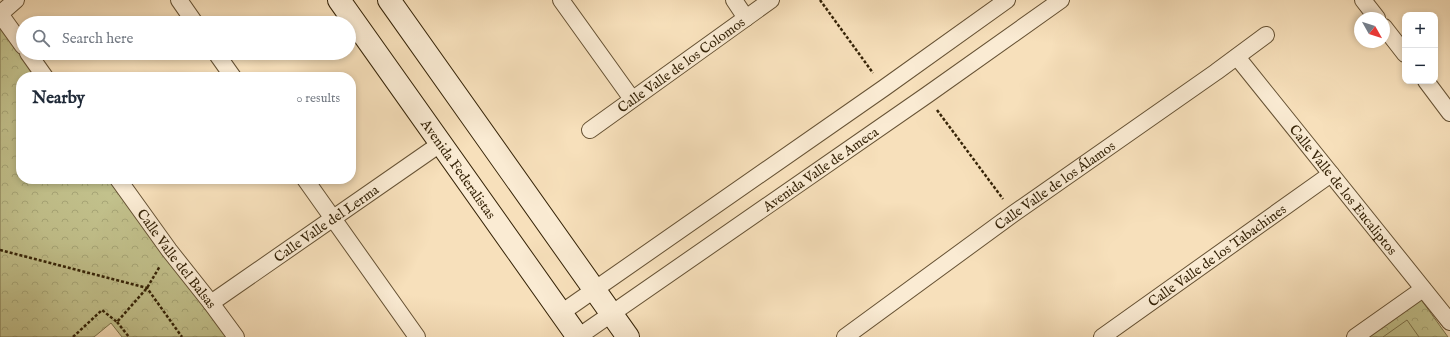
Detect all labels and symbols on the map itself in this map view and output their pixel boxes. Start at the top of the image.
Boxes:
north arrow [1354,12,1390,48]
street label: Calle Valle de los Colomos [614,13,749,117]
street label: Avenida Federalistas [416,115,499,223]
street label: Calle Valle de los Eucaliptos [1285,121,1401,259]
street label: Avenida Valle de Ameca [759,123,883,217]
street label: Calle Valle de los Álamos [991,137,1119,234]
street label: Calle Valle del Lerma [271,181,383,267]
street label: Calle Valle de los Tabachines [1145,201,1290,311]
street label: Calle Valle del Balsas [132,206,220,312]

